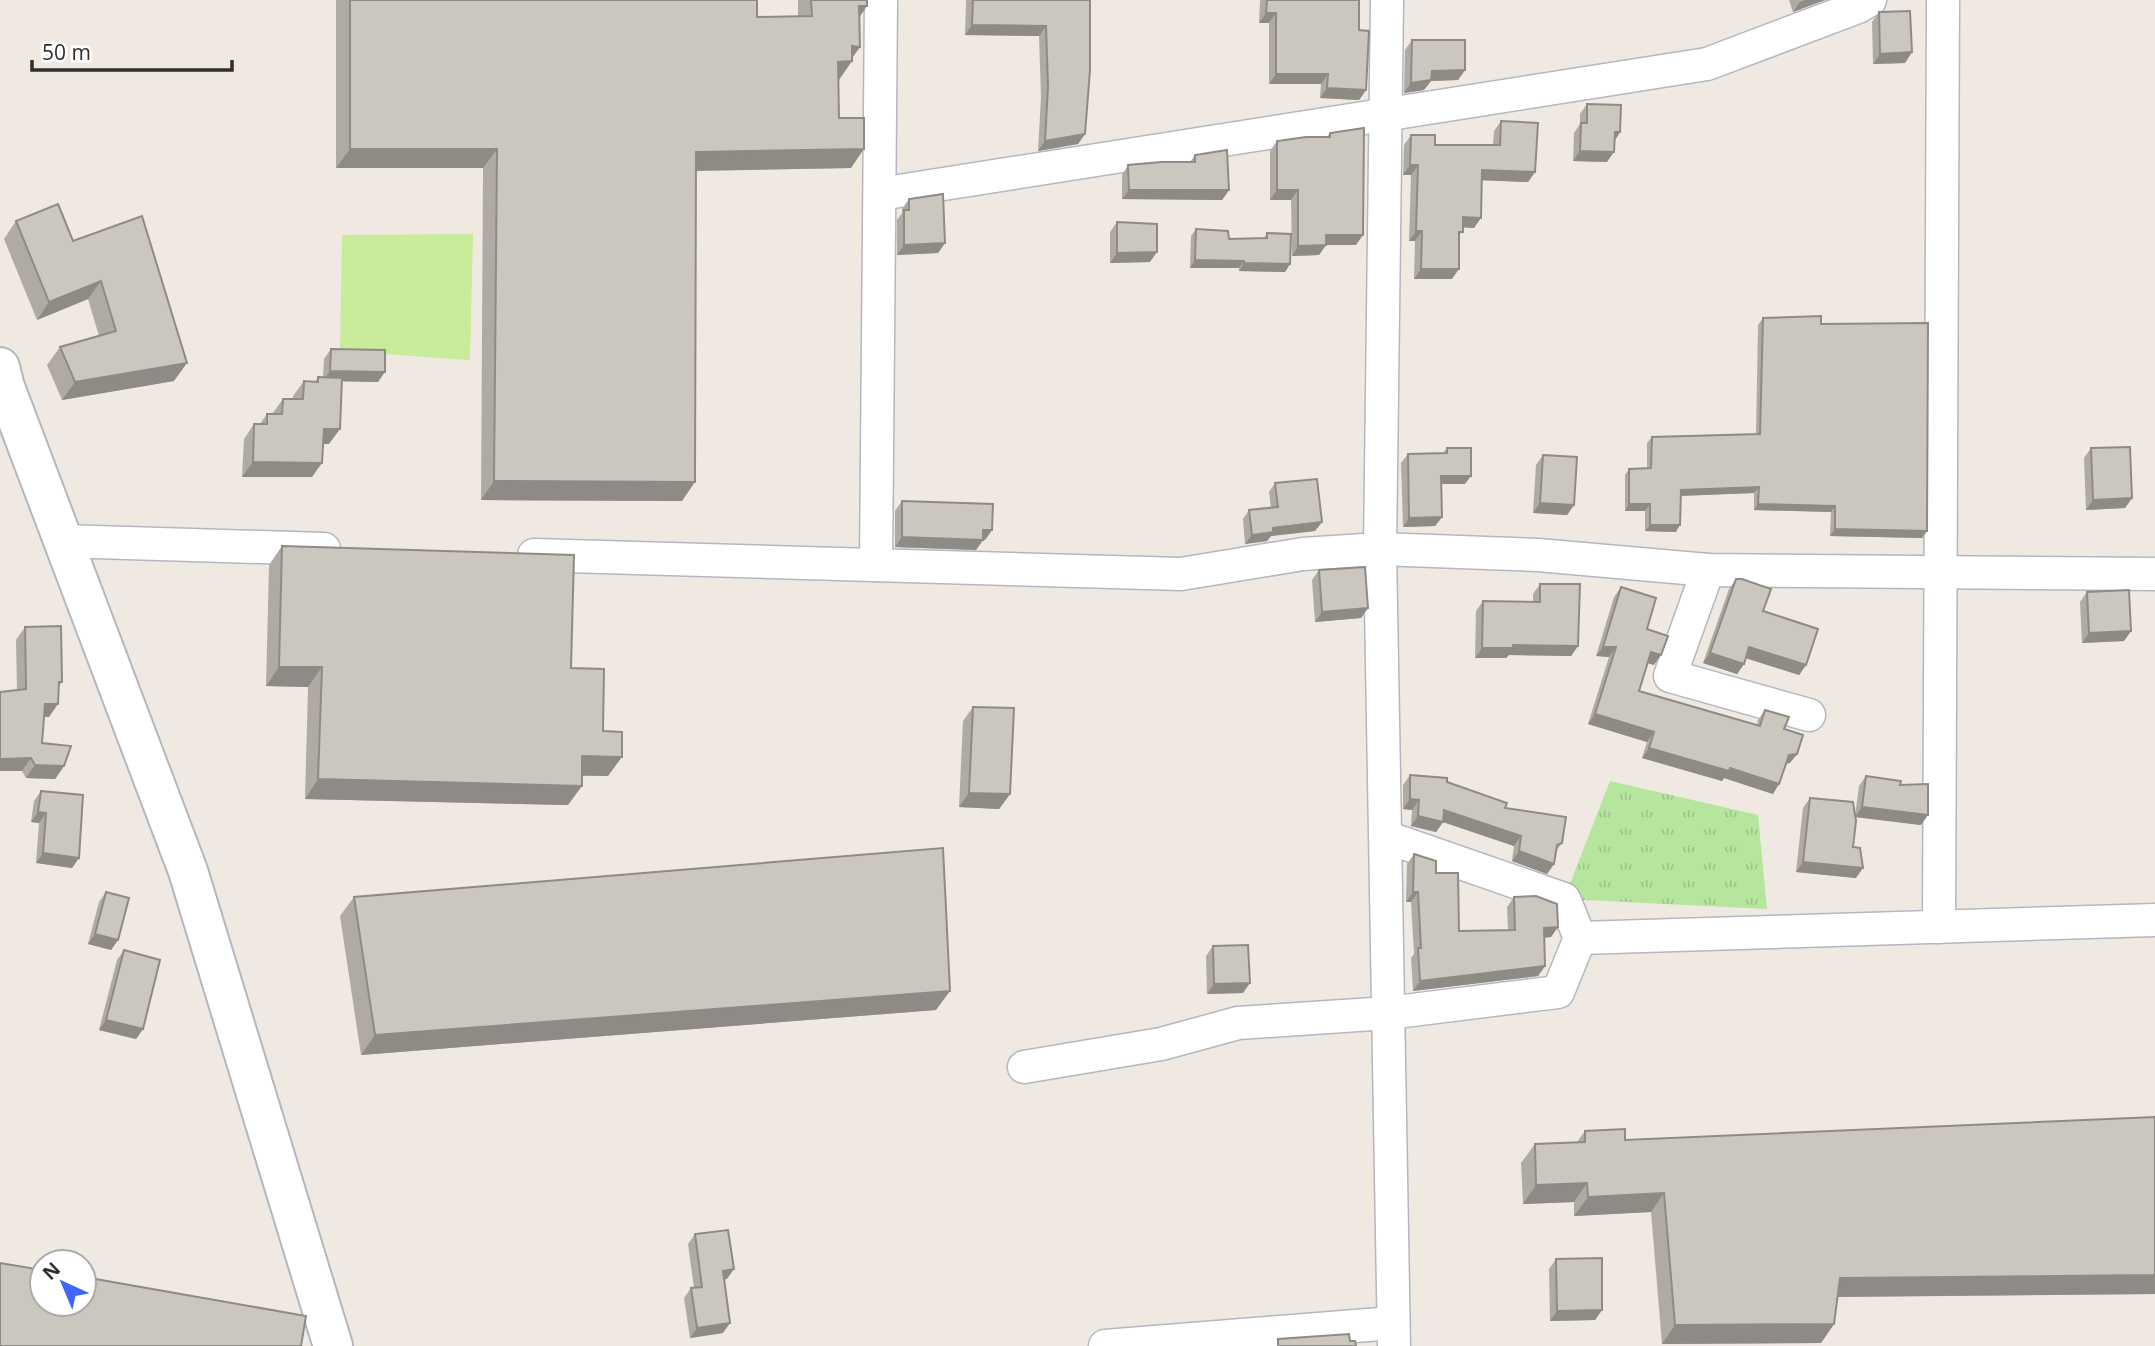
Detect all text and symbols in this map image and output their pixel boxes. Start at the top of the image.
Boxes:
scale bar [32,28,231,72]
text: 50 m [42,38,91,66]
north arrow [28,1248,98,1318]
text: N [37,1256,66,1285]

